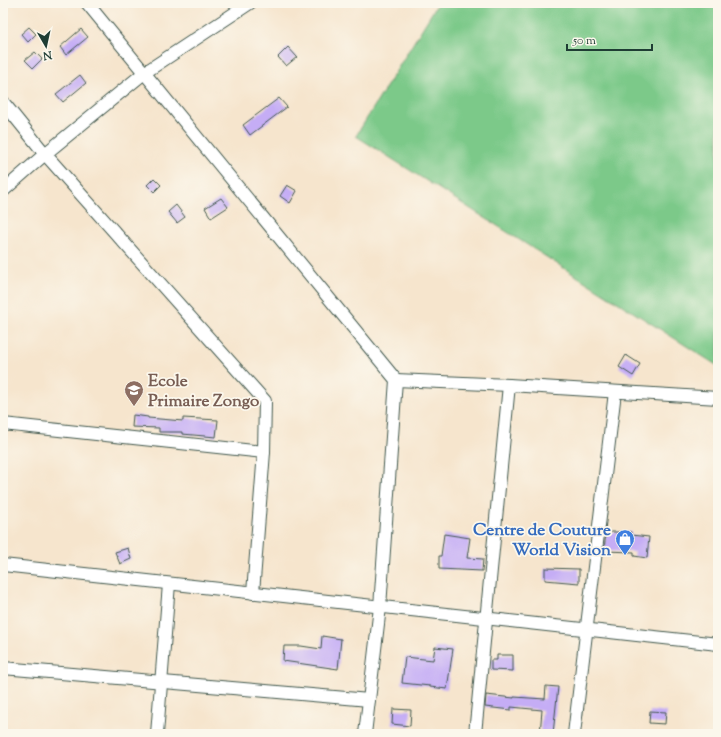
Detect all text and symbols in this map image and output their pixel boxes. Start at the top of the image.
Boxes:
north arrow [26,26,66,66]
scale bar [567,26,652,52]
text: 50 m [572,32,596,50]
text: N [42,46,54,64]
place label: Ecole Primaire Zongo [148,370,259,414]
school or university icon: Ecole Primaire Zongo [123,379,145,407]
place label: Centre de Couture World Vision [473,519,612,563]
shop icon: Centre de Couture World Vision [614,528,636,556]

